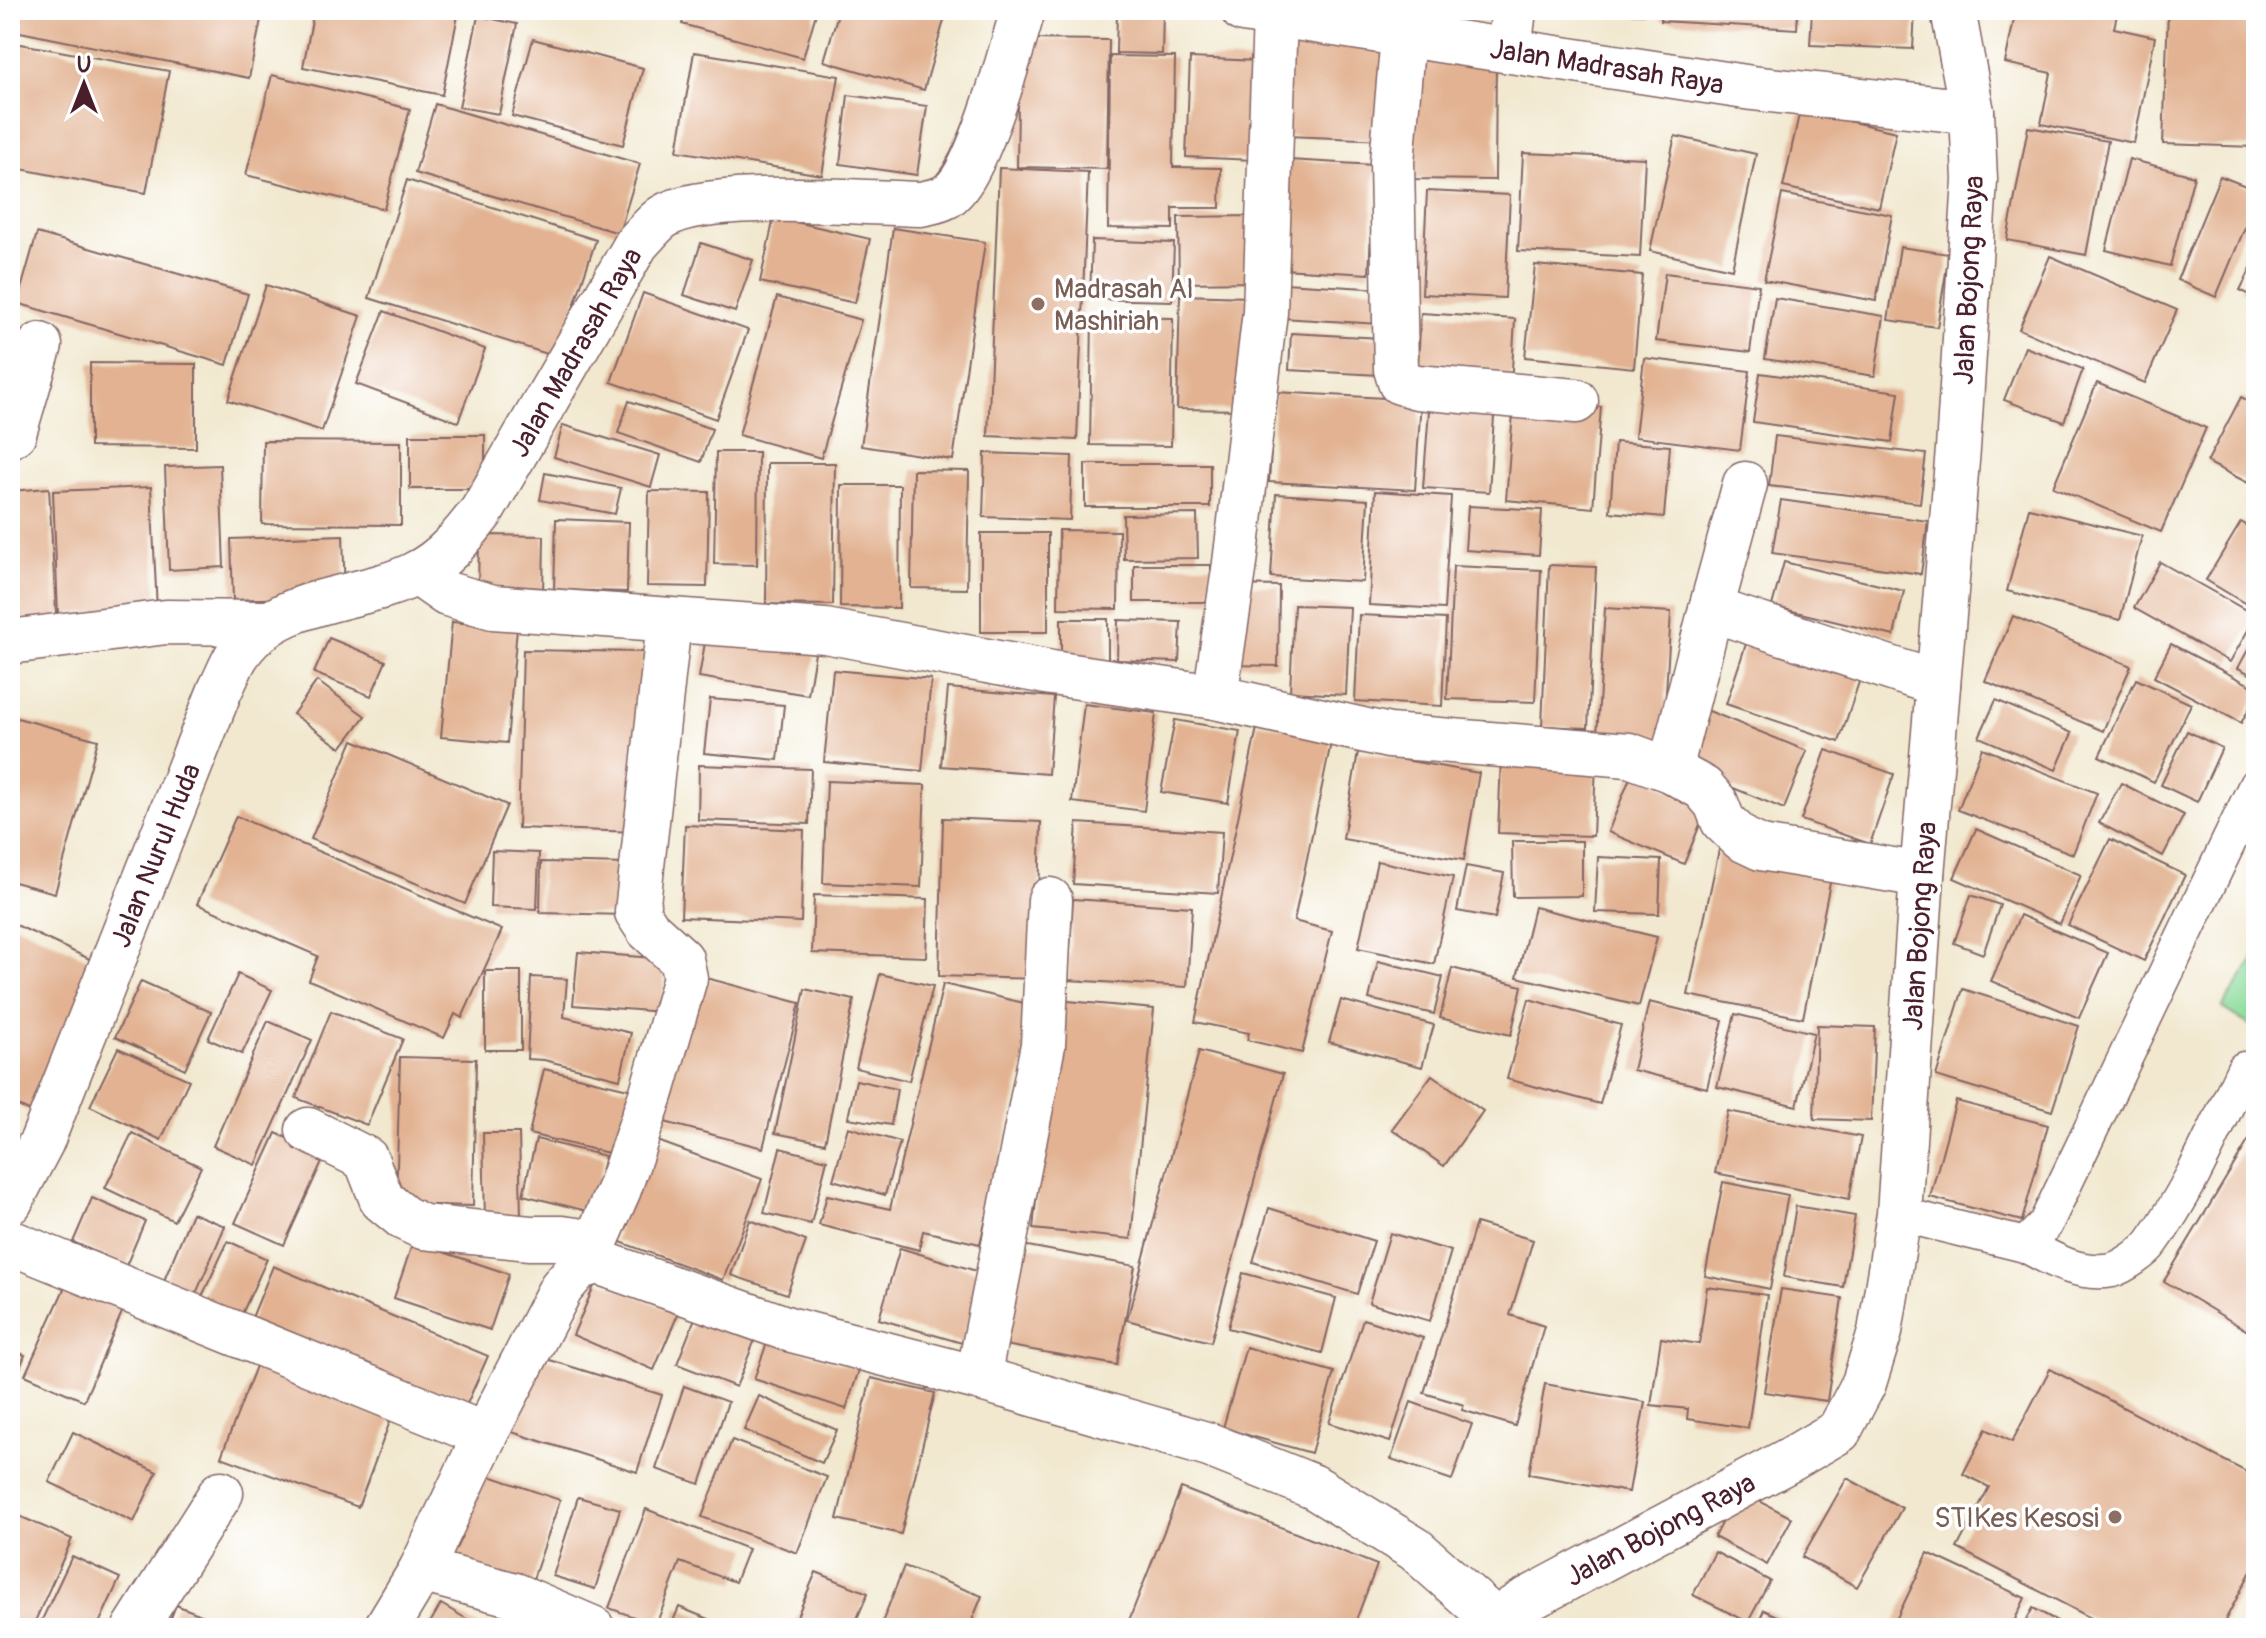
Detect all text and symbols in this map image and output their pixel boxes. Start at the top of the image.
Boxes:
street label: Jalan Madrasah Raya [1487,32,1726,103]
north arrow [44,44,124,124]
text: U [77,51,91,79]
street label: Jalan Bojong Raya [1947,175,1992,386]
street label: Jalan Madrasah Raya [502,242,650,464]
place label: Madrasah Al Mashiriah [1054,272,1194,339]
marker: Madrasah Al Mashiriah [1029,295,1047,313]
street label: Jalan Nurul Huda [104,758,209,953]
street label: Jalan Bojong Raya [1896,820,1945,1032]
street label: Jalan Bojong Raya [1560,1466,1761,1595]
place label: STIKes Kesosi [1934,1501,2099,1536]
marker: STIKes Kesosi [2106,1508,2124,1526]

